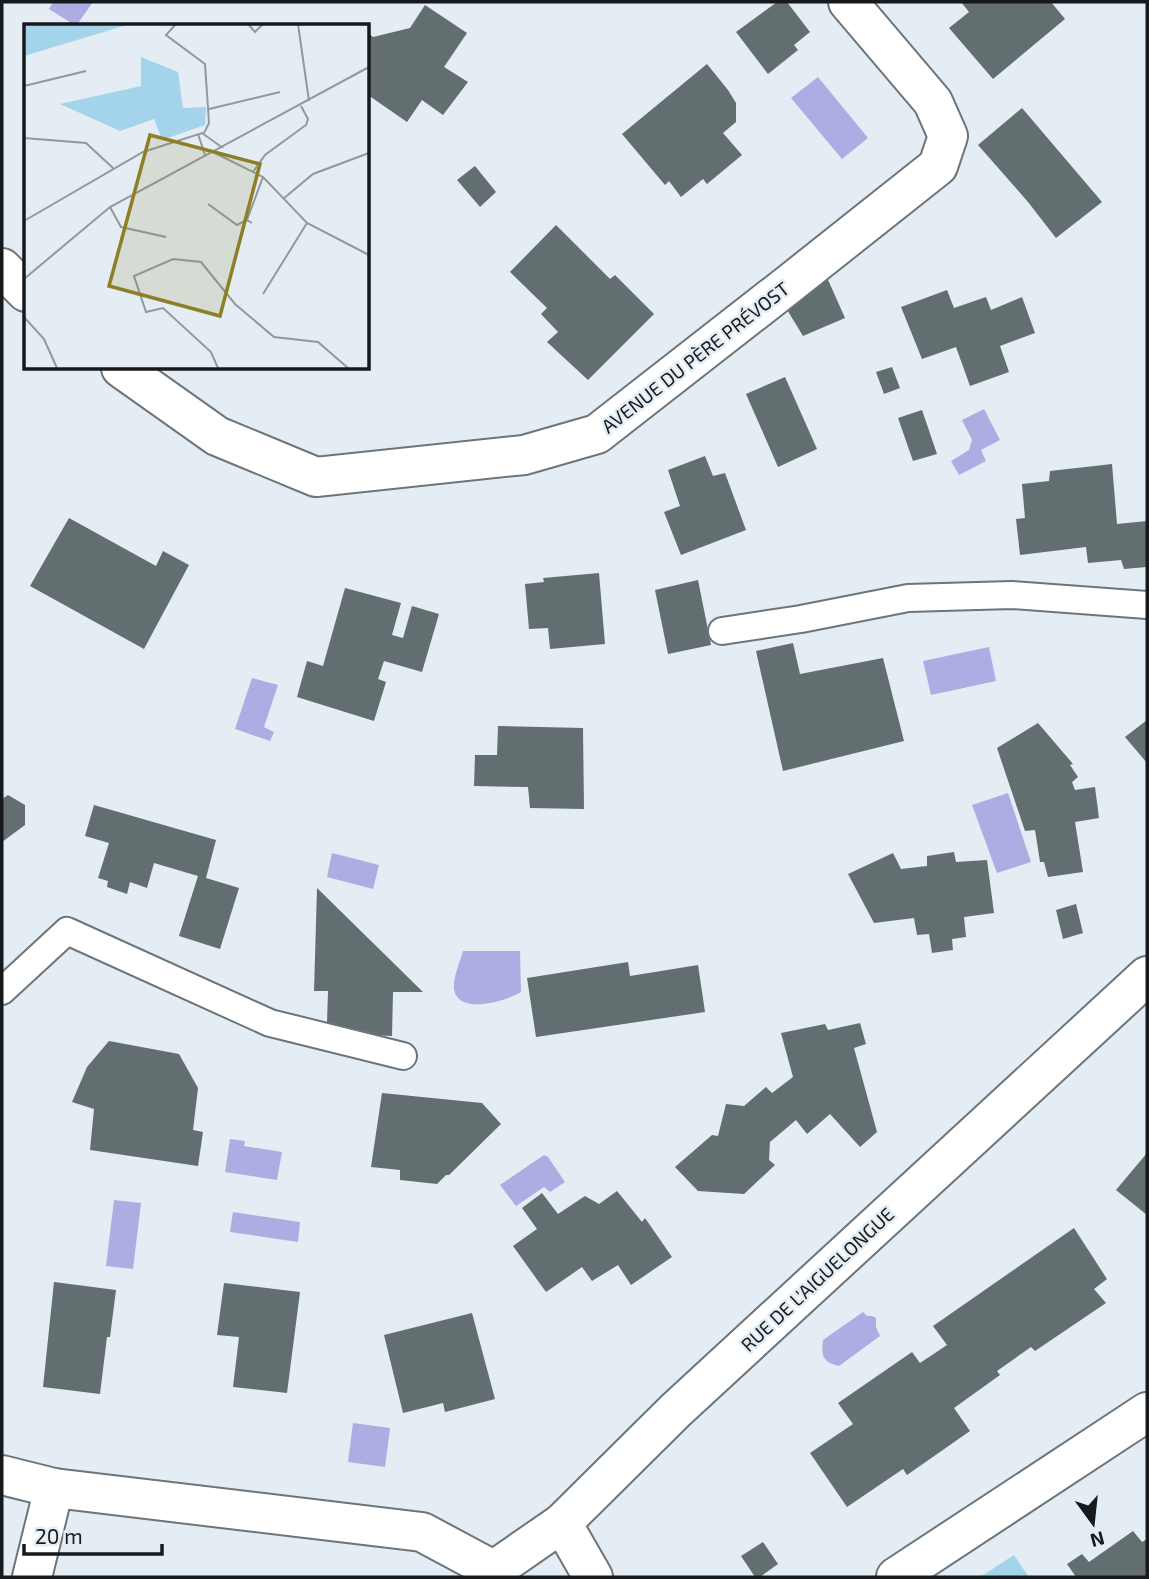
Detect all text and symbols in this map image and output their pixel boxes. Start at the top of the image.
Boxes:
inset map [24,24,369,369]
street label: AVENUE DU PÈRE PRÉVOST [597,277,793,437]
street label: RUE DE L'AIGUELONGUE [736,1202,898,1356]
north arrow [1058,1488,1128,1558]
scale bar [24,1512,163,1556]
text: 20 m [35,1523,83,1548]
text: N [1088,1527,1107,1553]

